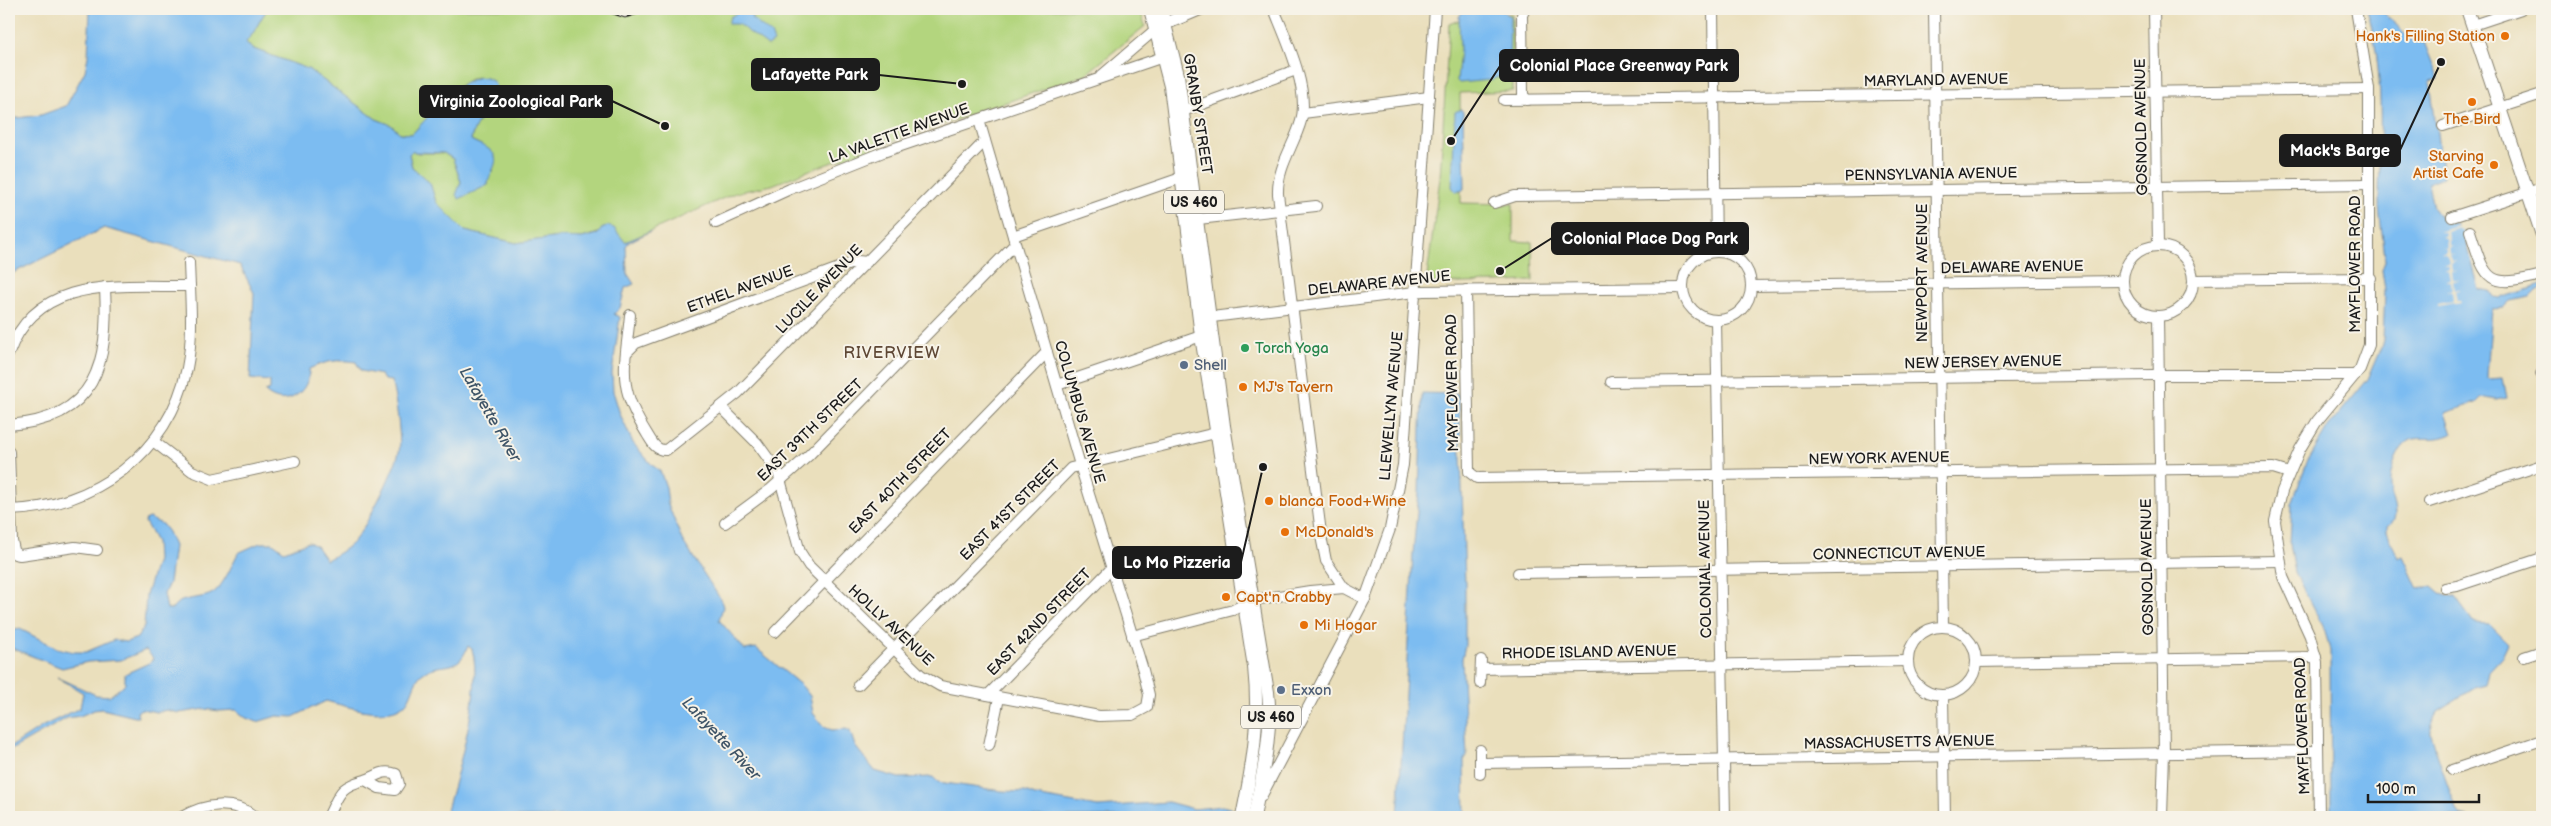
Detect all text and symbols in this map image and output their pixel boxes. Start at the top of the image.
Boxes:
place label: Hank's Filling Station [2356,27,2495,46]
marker: Hank's Filling Station [2499,30,2511,42]
callout: Colonial Place Greenway Park [1500,50,1738,81]
street label: GRANBY STREET [1179,52,1216,176]
text: Colonial Place Greenway Park [1510,57,1729,76]
street label: GOSNOLD AVENUE [2131,58,2152,196]
callout: Lafayette Park [752,59,879,90]
text: Lafayette Park [762,66,869,85]
street label: MARYLAND AVENUE [1863,70,2009,91]
callout: Virginia Zoological Park [420,86,612,117]
text: Virginia Zoological Park [430,93,603,112]
marker: The Bird [2466,96,2478,108]
street label: LA VALETTE AVENUE [826,99,972,168]
place label: The Bird [2443,110,2501,129]
callout: Mack's Barge [2280,135,2400,166]
text: Mack's Barge [2290,142,2390,161]
place label: Starving Artist Cafe [2413,147,2484,183]
marker: Starving Artist Cafe [2488,159,2500,171]
street label: PENNSYLVANIA AVENUE [1845,163,2018,186]
road number: US 460 [1164,190,1224,213]
street label: MAYFLOWER ROAD [2346,195,2365,333]
street label: NEWPORT AVENUE [1913,204,1932,342]
callout: Colonial Place Dog Park [1552,223,1748,254]
text: Colonial Place Dog Park [1562,230,1739,249]
street label: LUCILE AVENUE [772,241,867,338]
street label: DELAWARE AVENUE [1940,257,2084,278]
street label: ETHEL AVENUE [684,261,796,317]
street label: DELAWARE AVENUE [1307,267,1451,300]
street label: MAYFLOWER ROAD [1442,314,1463,452]
street label: LLEWELLYN AVENUE [1376,330,1408,482]
street label: COLUMBUS AVENUE [1050,338,1109,486]
place label: Torch Yoga [1255,339,1329,358]
marker: Torch Yoga [1239,342,1251,354]
district label: RIVERVIEW [844,344,940,363]
street label: NEW JERSEY AVENUE [1904,352,2062,373]
place label: Shell [1194,356,1227,375]
marker: Shell [1178,359,1190,371]
water label: Lafayette River [455,364,525,467]
street label: EAST 39TH STREET [753,375,867,486]
place label: MJ's Tavern [1253,378,1333,397]
marker: MJ's Tavern [1237,381,1249,393]
street label: EAST 40TH STREET [845,424,956,538]
street label: NEW YORK AVENUE [1808,448,1950,469]
street label: EAST 41ST STREET [956,456,1065,565]
place label: blanca Food+Wine [1279,492,1406,511]
marker: blanca Food+Wine [1263,495,1275,507]
street label: GOSNOLD AVENUE [2137,498,2158,636]
street label: COLONIAL AVENUE [1695,499,1716,638]
place label: McDonald's [1295,523,1374,542]
marker: McDonald's [1279,526,1291,538]
street label: CONNECTICUT AVENUE [1813,542,1986,565]
callout: Lo Mo Pizzeria [1113,547,1241,578]
text: Lo Mo Pizzeria [1123,554,1231,573]
street label: EAST 42ND STREET [983,565,1096,680]
street label: HOLLY AVENUE [844,581,938,670]
place label: Capt'n Crabby [1236,588,1332,607]
marker: Capt'n Crabby [1220,591,1232,603]
place label: Mi Hogar [1314,616,1377,635]
marker: Mi Hogar [1298,619,1310,631]
street label: RHODE ISLAND AVENUE [1501,641,1677,664]
street label: MAYFLOWER ROAD [2291,657,2314,795]
place label: Exxon [1291,681,1331,700]
marker: Exxon [1275,684,1287,696]
water label: Lafayette River [678,694,765,785]
road number: US 460 [1241,706,1301,729]
street label: MASSACHUSETTS AVENUE [1803,731,1995,754]
scale bar [2368,771,2480,803]
text: 100 m [2376,780,2416,799]

